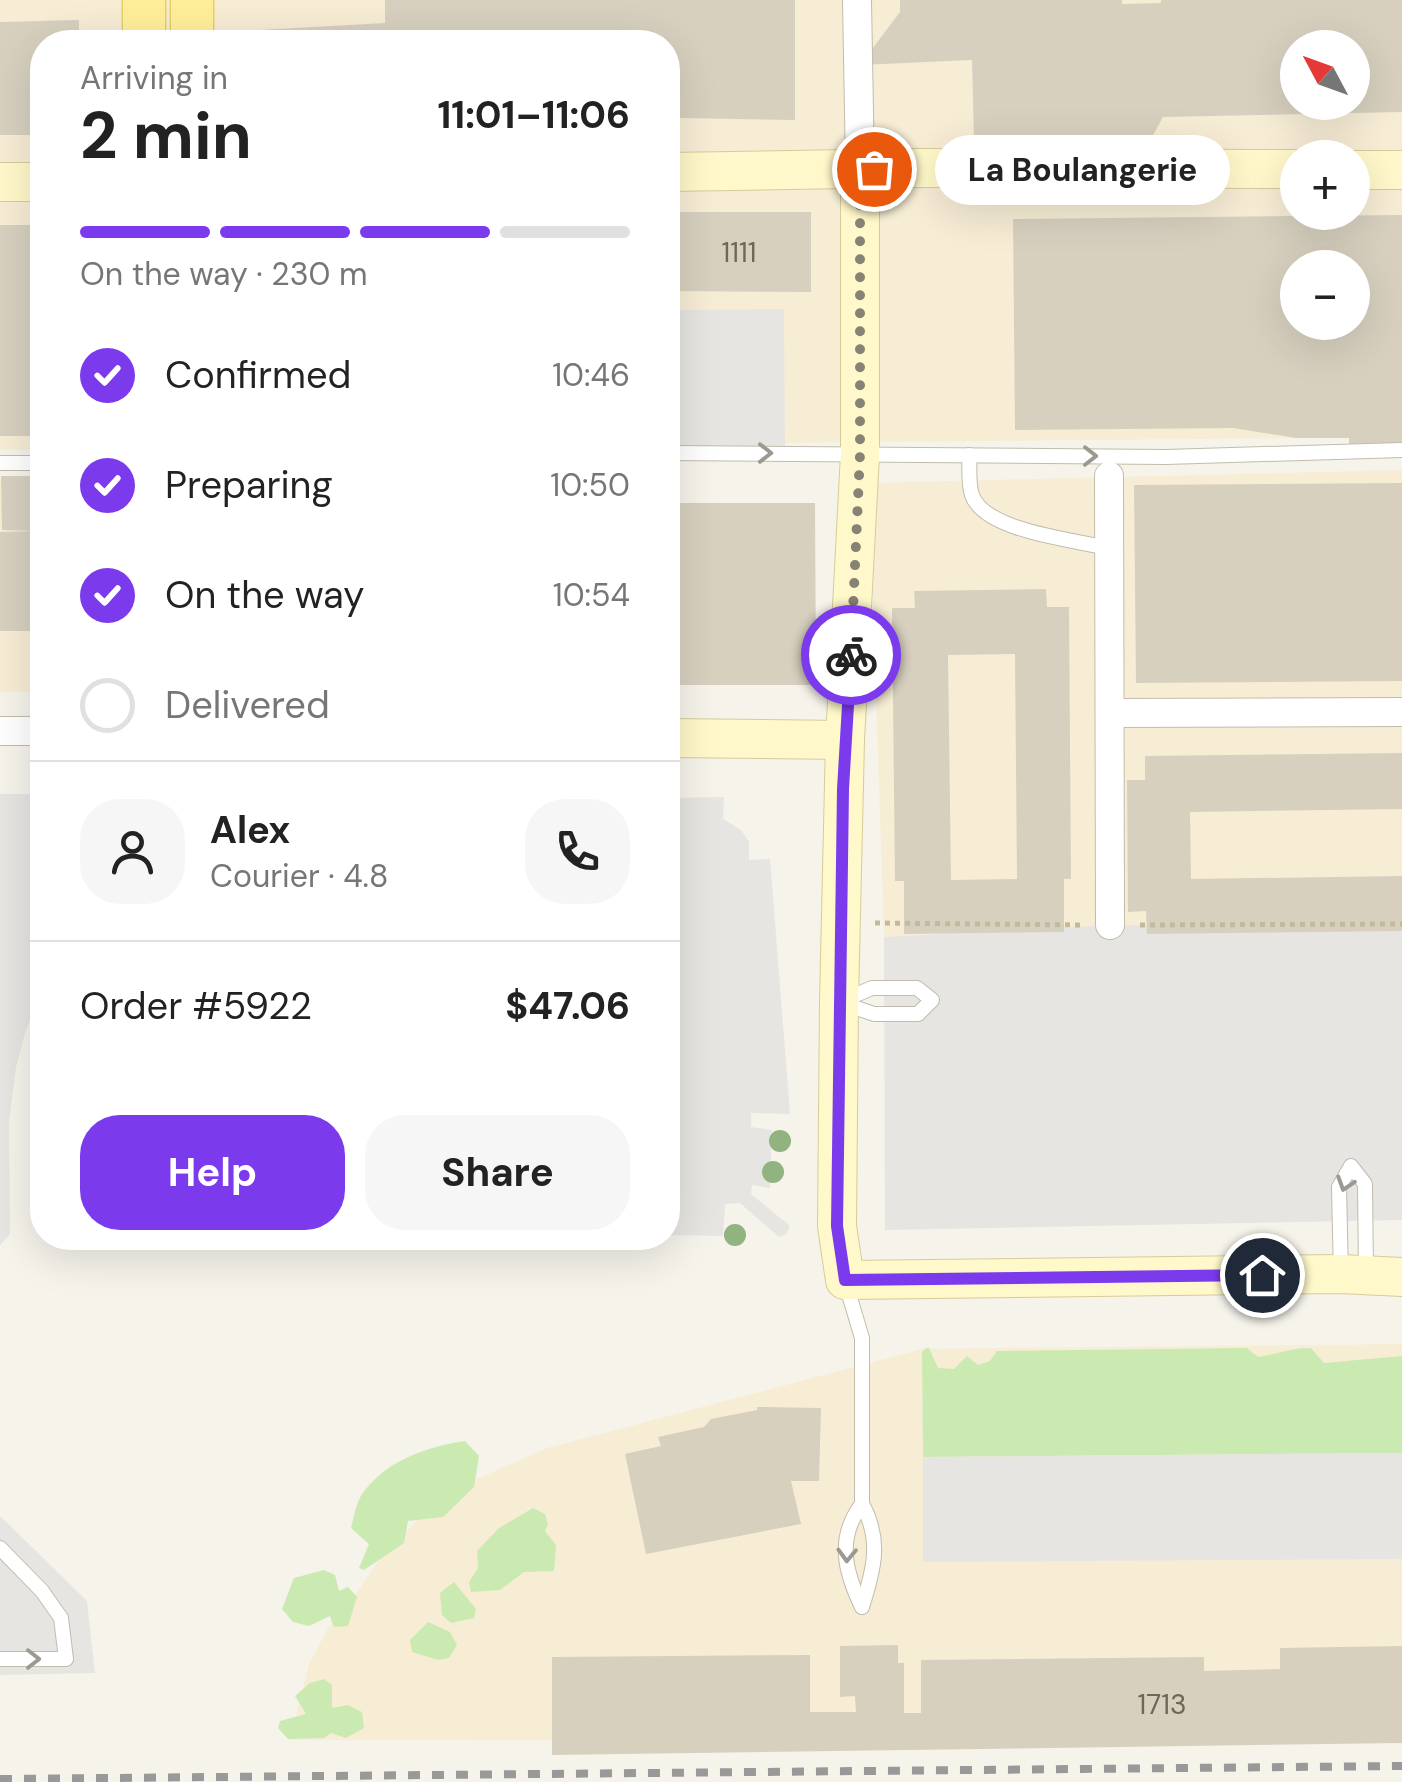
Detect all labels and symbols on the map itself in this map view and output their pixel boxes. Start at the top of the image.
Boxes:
north arrow [1280,30,1370,120]
pin [832,127,917,212]
callout: La Boulangerie [934,134,1229,204]
house number: 1111 [722,234,756,271]
one-way arrow [757,443,773,464]
one-way arrow [1082,445,1098,467]
courier [801,605,901,705]
one-way arrow [1336,1175,1357,1192]
pin [1220,1233,1305,1318]
one-way arrow [836,1548,857,1564]
one-way arrow [26,1648,42,1670]
house number: 1713 [1137,1686,1187,1723]

